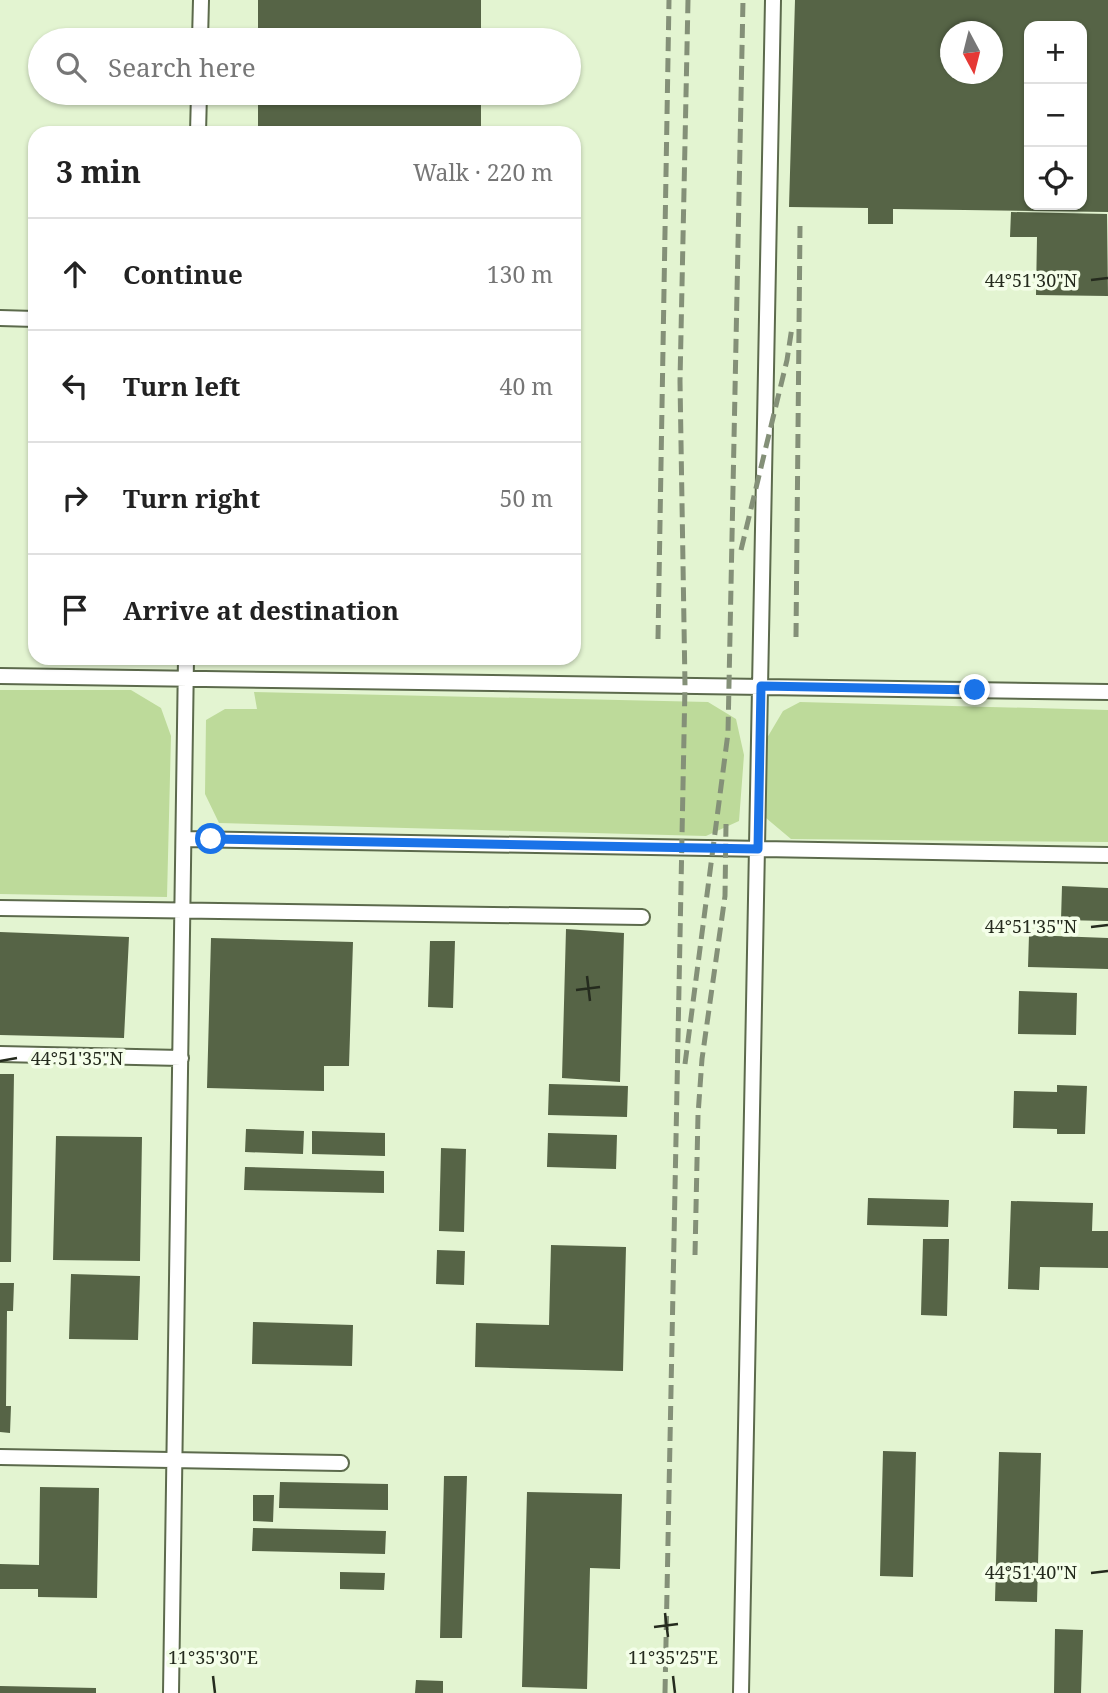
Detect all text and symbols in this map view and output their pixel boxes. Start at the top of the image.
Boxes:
north arrow [940,21,1003,84]
map controls [1024,21,1087,210]
button: + [1024,21,1087,84]
search box [28,28,581,105]
icon: search [52,48,90,86]
text: Search here [108,49,256,85]
button: − [1024,84,1087,147]
button: locate [1024,147,1087,210]
text: 3 min [56,151,141,192]
text: Walk · 220 m [413,156,553,188]
icon: ahead [56,255,94,293]
text: Continue [123,256,243,292]
text: 130 m [487,258,553,290]
text: 44°51'30"N [985,268,1078,292]
icon: left [56,367,94,405]
text: Turn left [123,368,240,404]
text: 40 m [500,370,553,402]
icon: right [56,479,94,517]
text: Turn right [123,480,260,516]
text: 50 m [500,482,553,514]
icon: arrive [56,591,94,629]
text: Arrive at destination [123,592,399,628]
route end [959,674,990,705]
route start [195,823,226,854]
text: 44°51'35"N [985,914,1078,938]
text: 44°51'35"N [31,1046,124,1070]
text: 44°51'40"N [985,1560,1078,1584]
text: 11°35'30"E [168,1645,258,1669]
text: 11°35'25"E [628,1645,718,1669]

